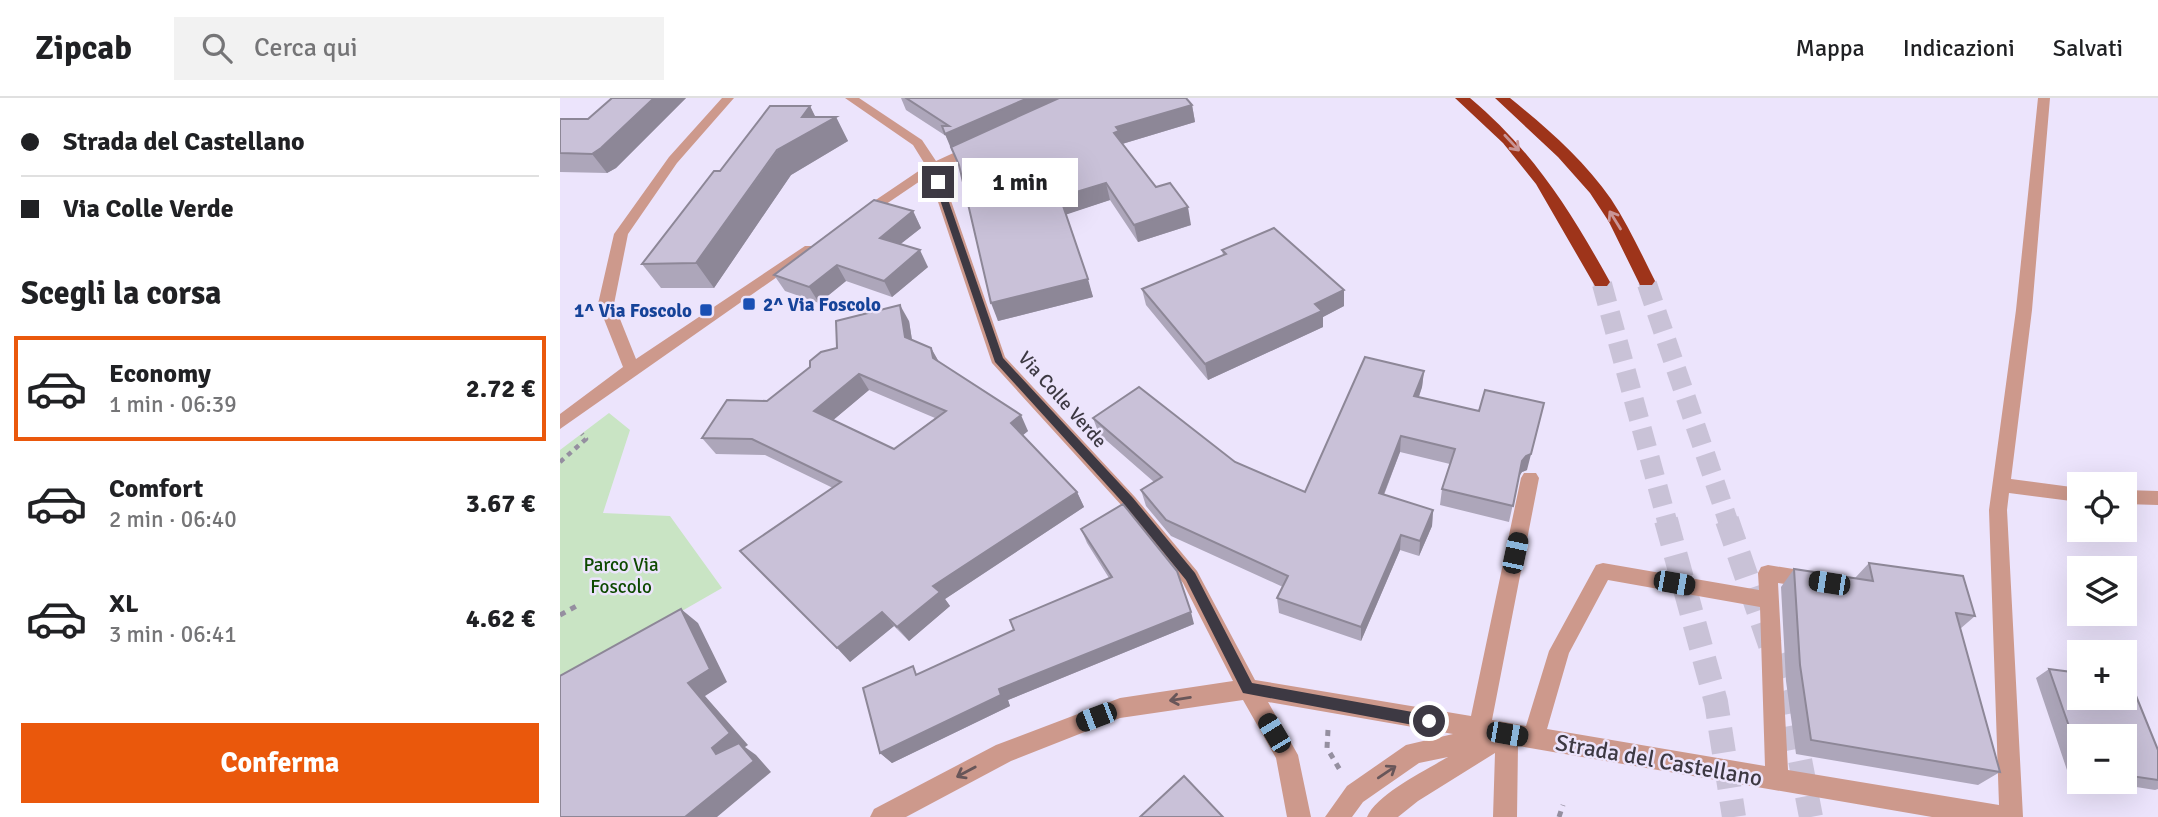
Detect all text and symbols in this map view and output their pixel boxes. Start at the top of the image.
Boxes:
search box [174,17,664,80]
text: Zipcab [35,28,132,69]
icon: search [198,29,236,67]
text: Cerca qui [254,32,358,64]
text: Mappa [1796,33,1865,63]
text: Indicazioni [1903,33,2015,63]
text: Salvati [2053,33,2123,63]
text: Strada del Castellano [63,126,305,158]
one-way arrow [1504,134,1521,151]
callout: 1 min [962,158,1078,206]
route end [922,166,954,198]
text: 1 min [992,168,1048,197]
text: Via Colle Verde [63,193,234,225]
one-way arrow [1607,211,1621,231]
text: Scegli la corsa [21,274,222,313]
place label: 2^ Via Foscolo [763,293,881,317]
marker: 2^ Via Foscolo [741,296,757,312]
place label: 1^ Via Foscolo [574,299,692,323]
marker: 1^ Via Foscolo [698,302,714,318]
street label: Via Colle Verde [1013,347,1112,453]
icon: car [25,357,88,420]
text: Economy [109,358,211,390]
text: 2.72 € [466,373,535,405]
text: 1 min · 06:39 [109,390,237,419]
icon: car [25,472,88,535]
map controls [2067,472,2137,794]
button: locate [2067,472,2137,542]
text: Comfort [109,473,203,505]
text: 3.67 € [466,488,535,520]
text: 2 min · 06:40 [109,505,237,534]
car [1501,530,1530,576]
park label: Parco Via Foscolo [583,553,659,599]
button: layers [2067,556,2137,626]
car [1652,569,1697,597]
car [1807,569,1852,597]
icon: car [25,587,88,650]
text: XL [109,588,139,620]
text: 4.62 € [466,603,535,635]
text: 3 min · 06:41 [109,620,237,649]
button: + [2067,640,2137,710]
one-way arrow [1169,693,1192,706]
car [1073,700,1120,734]
route start [1413,705,1445,737]
car [1255,710,1294,756]
car [1485,720,1530,748]
button: Conferma [21,723,539,803]
button: − [2067,724,2137,794]
street label: Strada del Castellano [1553,728,1765,793]
one-way arrow [1377,765,1396,779]
one-way arrow [957,766,977,780]

